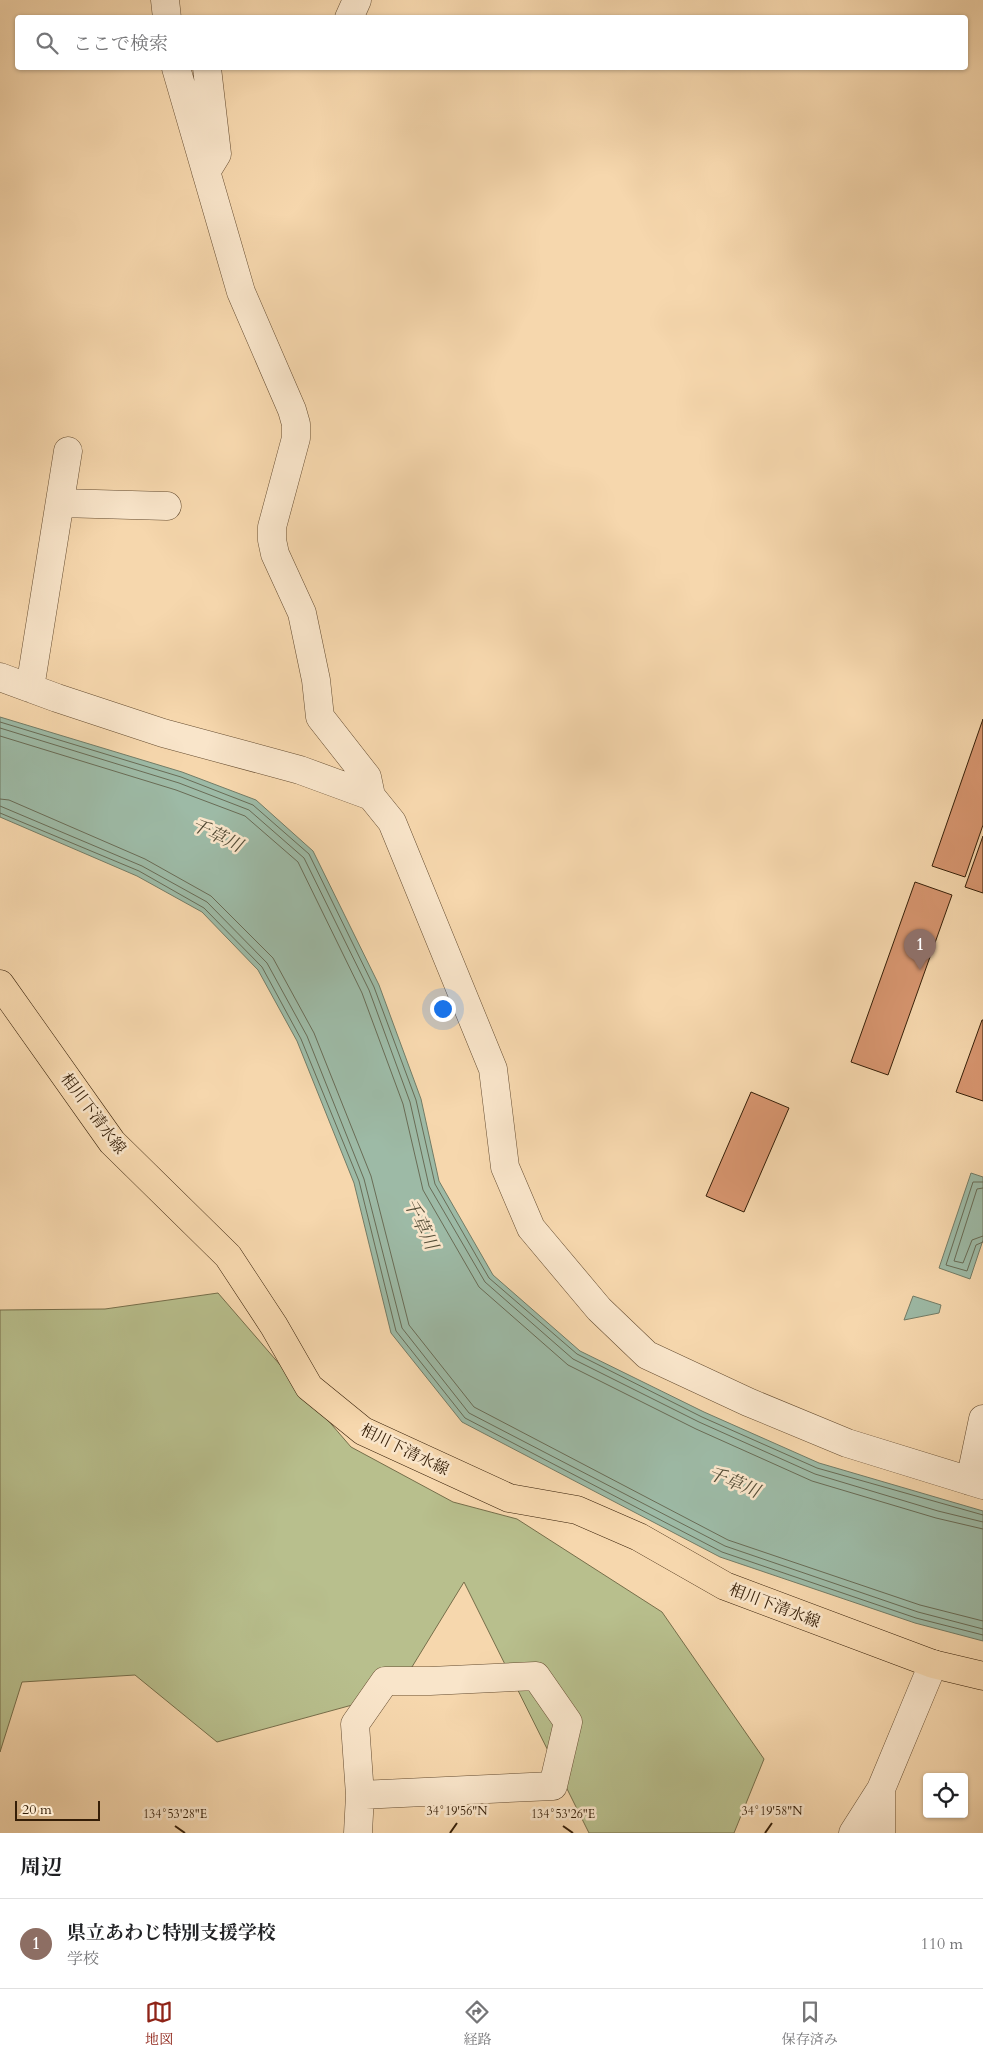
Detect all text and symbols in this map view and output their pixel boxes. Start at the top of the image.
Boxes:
search box [15,15,968,70]
icon: search [33,29,61,57]
text: ここで検索 [73,31,168,57]
water label: 千草川 [187,812,248,859]
pin: 1 [904,929,936,970]
your location [430,996,456,1022]
street label: 相川下清水線 [56,1069,131,1159]
water label: 千草川 [397,1194,444,1256]
street label: 相川下清水線 [357,1419,453,1481]
water label: 千草川 [704,1461,765,1505]
street label: 相川下清水線 [726,1578,823,1633]
map controls [923,1773,968,1818]
button: locate [923,1773,968,1818]
scale bar [15,1798,100,1821]
text: 20 m [22,1800,52,1819]
text: 34°19'56"N [427,1803,488,1819]
text: 34°19'58"N [742,1803,803,1819]
text: 134°53'28"E [143,1806,207,1822]
text: 134°53'26"E [531,1806,595,1822]
text: 周辺 [20,1853,62,1882]
text: 県立あわじ特別支援学校 [67,1920,276,1946]
text: 1 [32,1933,40,1955]
text: 110 m [921,1933,963,1955]
text: 学校 [67,1948,99,1970]
tab: 地図 [145,1998,173,2049]
tab: 経路 [463,1998,491,2049]
tab: 保存済み [782,1998,838,2049]

